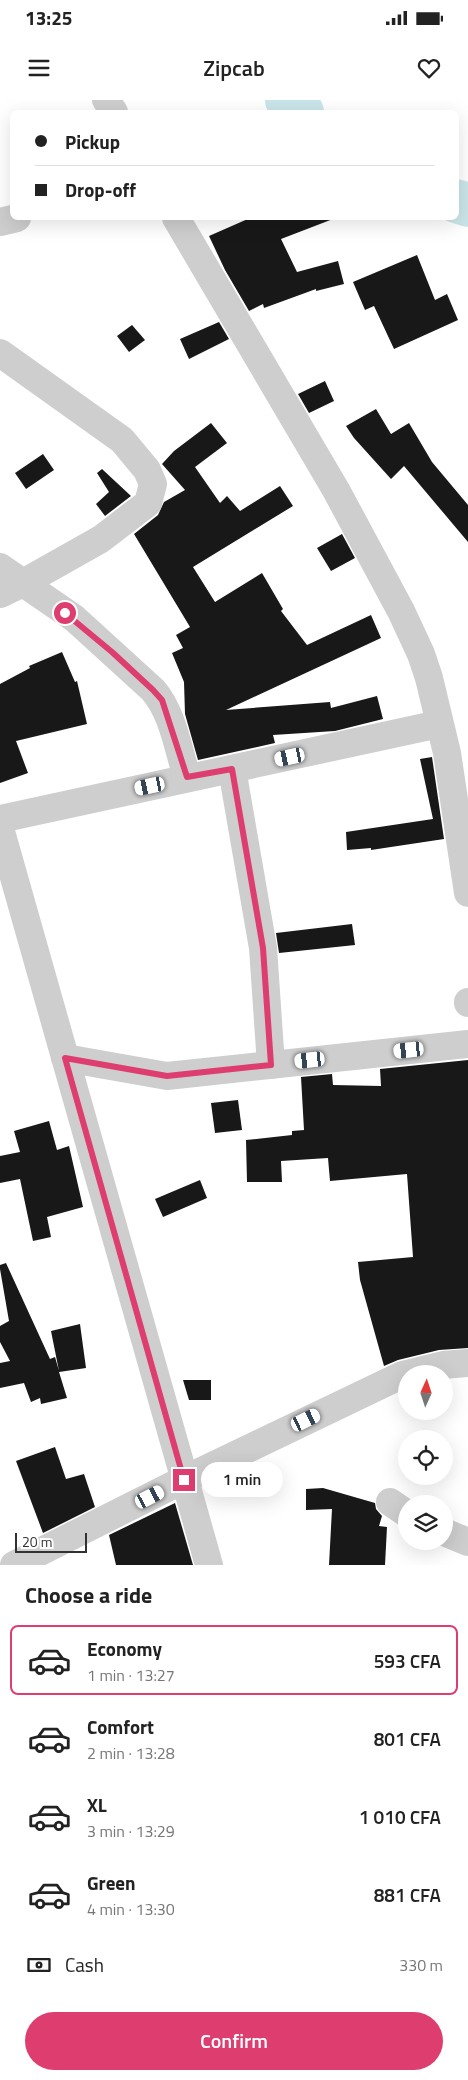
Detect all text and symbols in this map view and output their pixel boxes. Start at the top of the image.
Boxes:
text: 13:25 [25,3,72,32]
text: Zipcab [203,51,265,85]
icon: menu [25,54,53,82]
icon: heart [415,54,443,82]
text: Pickup [65,127,120,156]
text: Drop-off [65,175,136,204]
route start [54,602,76,624]
car [273,747,306,767]
car [133,776,166,796]
car [393,1041,424,1059]
car [294,1051,325,1069]
north arrow [398,1365,452,1420]
map controls [398,1365,453,1550]
car [289,1407,322,1433]
button: locate [398,1430,453,1485]
callout: 1 min [202,1462,284,1498]
text: 1 min [223,1467,261,1491]
route end [173,1469,195,1491]
car [133,1484,166,1510]
button: layers [398,1495,453,1550]
scale bar [15,1530,88,1553]
text: 20 m [22,1531,52,1552]
text: Choose a ride [25,1578,152,1612]
text: Economy [87,1634,162,1663]
icon: car [27,1638,72,1683]
text: 593 CFA [374,1646,441,1675]
text: 1 min · 13:27 [87,1663,175,1687]
text: Comfort [87,1712,154,1741]
icon: car [27,1716,72,1761]
text: 801 CFA [374,1724,441,1753]
text: 2 min · 13:28 [87,1741,175,1765]
text: XL [87,1790,107,1819]
icon: car [27,1794,72,1839]
text: 1 010 CFA [359,1802,441,1831]
text: 3 min · 13:29 [87,1819,175,1843]
text: Green [87,1868,136,1897]
icon: car [27,1872,72,1917]
text: 881 CFA [374,1880,441,1909]
text: 4 min · 13:30 [87,1897,175,1921]
text: Cash [65,1950,104,1979]
icon: cash [25,1951,53,1979]
text: 330 m [399,1953,443,1977]
button: Confirm [25,2012,443,2070]

